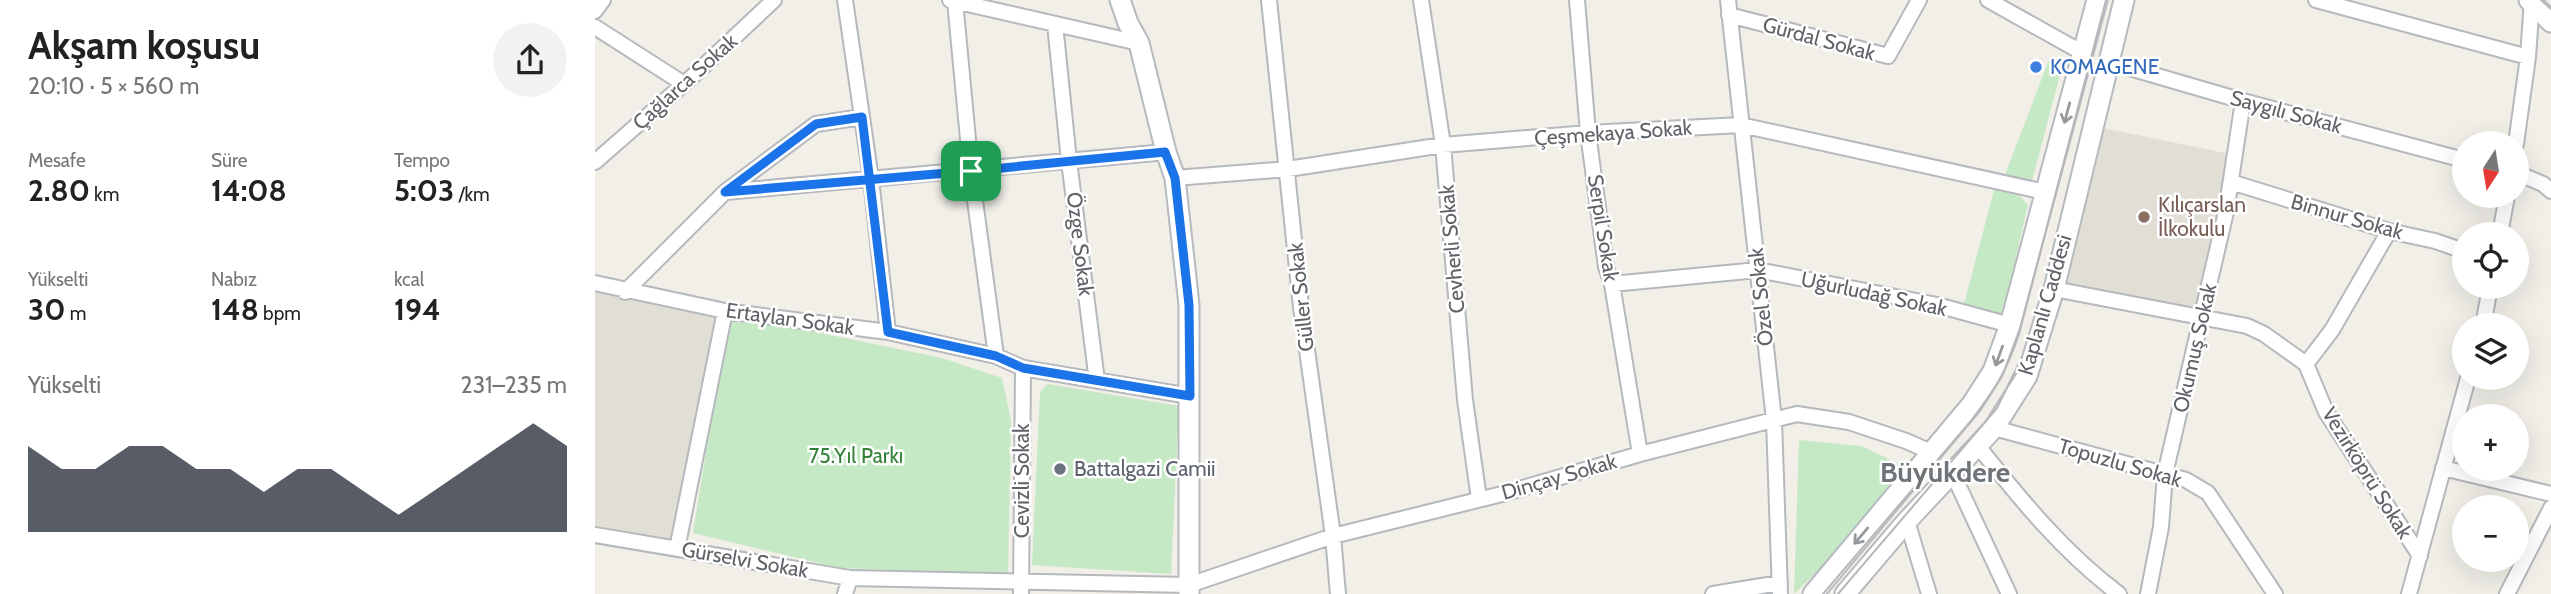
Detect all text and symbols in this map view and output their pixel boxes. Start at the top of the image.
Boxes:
street label: Gürdal Sokak [1760,12,1879,66]
text: Akşam koşusu [28,22,260,69]
button: share [493,23,567,97]
street label: Çağlarca Sokak [627,28,742,135]
place label: KOMAGENE [2050,54,2159,79]
marker: KOMAGENE [2028,59,2044,75]
text: 20:10 · 5 × 560 m [28,72,199,100]
street label: Saygılı Sokak [2228,85,2345,139]
one-way arrow [2059,102,2072,124]
street label: Çeşmekaya Sokak [1533,114,1693,150]
north arrow [2452,131,2529,208]
map controls [2452,131,2529,572]
pin [941,141,1001,201]
text: Mesafe [28,149,86,172]
text: Süre [211,149,247,172]
text: Tempo [394,149,450,172]
icon: arrive [952,152,990,190]
text: 2.80 [28,172,90,209]
text: 14:08 [211,172,287,209]
text: 5:03 [394,172,454,209]
street label: Serpil Sokak [1583,173,1624,284]
text: km [90,183,119,206]
text: /km [454,183,490,206]
street label: Cevherli Sokak [1433,183,1470,314]
street label: Binnur Sokak [2288,189,2407,245]
street label: Özge Sokak [1062,191,1099,298]
place label: Kılıçarslan İlkokulu [2158,192,2246,241]
marker: Kılıçarslan İlkokulu [2136,209,2152,225]
button: locate [2452,222,2529,299]
street label: Kaplanlı Caddesi [2013,232,2076,378]
street label: Güller Sokak [1282,241,1319,353]
street label: Özel Sokak [1743,246,1778,347]
street label: Uğurludağ Sokak [1799,266,1950,321]
text: Yükselti [28,268,88,291]
text: Nabız [211,268,257,291]
text: kcal [394,268,424,291]
street label: Okumuş Sokak [2167,280,2222,415]
text: 30 [28,291,65,328]
text: 148 [211,291,259,328]
text: 194 [394,291,441,328]
street label: Ertaylan Sokak [724,297,857,340]
text: m [65,302,86,325]
text: bpm [259,302,301,325]
button: layers [2452,313,2529,390]
one-way arrow [1992,344,2004,366]
text: Yükselti [28,371,101,399]
text: 231–235 m [461,371,567,399]
street label: Vezirköprü Sokak [2317,402,2418,544]
button: + [2452,404,2529,481]
street label: Cevizli Sokak [1009,423,1034,538]
street label: Topuzlu Sokak [2056,433,2185,492]
park label: 75.Yıl Parkı [809,443,903,468]
street label: Dinçay Sokak [1498,448,1620,505]
district label: Büyükdere [1880,455,2010,489]
place label: Battalgazi Camii [1074,456,1216,481]
marker: Battalgazi Camii [1052,461,1068,477]
button: − [2452,495,2529,572]
one-way arrow [1853,526,1869,544]
street label: Gürselvi Sokak [680,536,811,583]

